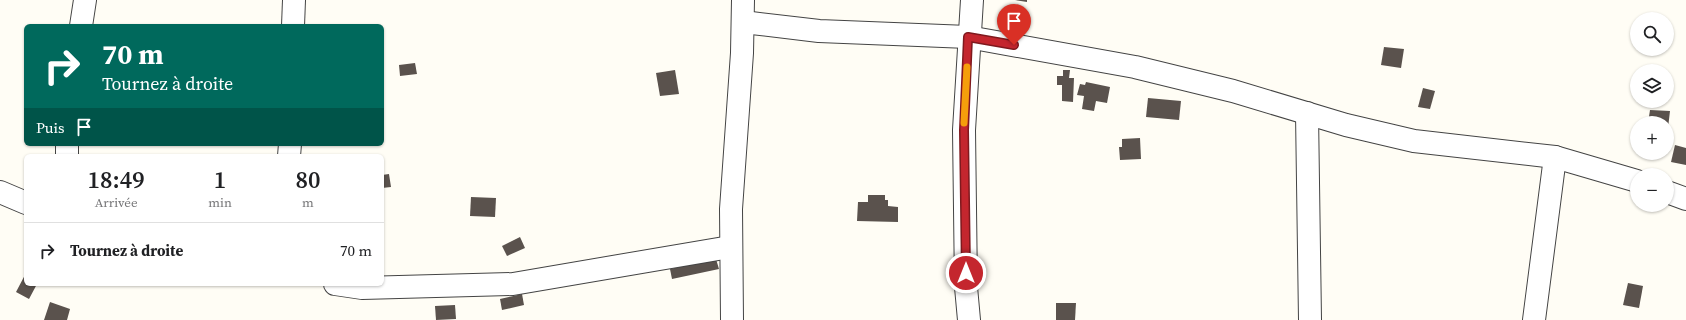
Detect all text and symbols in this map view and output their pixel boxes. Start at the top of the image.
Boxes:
pin [997,4,1031,45]
icon: arrive [1003,10,1025,32]
map controls [1630,12,1674,212]
button: search [1630,12,1674,56]
text: 70 m [102,35,164,73]
icon: right [36,40,88,92]
button: layers [1630,64,1674,108]
text: Tournez à droite [102,71,233,96]
icon: arrive [73,116,95,138]
button: + [1630,116,1674,160]
text: Puis [36,117,65,138]
text: 18:49 [88,163,145,196]
text: 1 [214,163,226,196]
text: 80 [295,163,320,196]
button: − [1630,168,1674,212]
text: Arrivée [95,194,138,211]
text: min [208,194,232,211]
text: m [302,194,314,211]
icon: right [36,240,58,262]
text: Tournez à droite [70,240,183,261]
text: 70 m [340,240,372,261]
position arrow [945,252,987,294]

